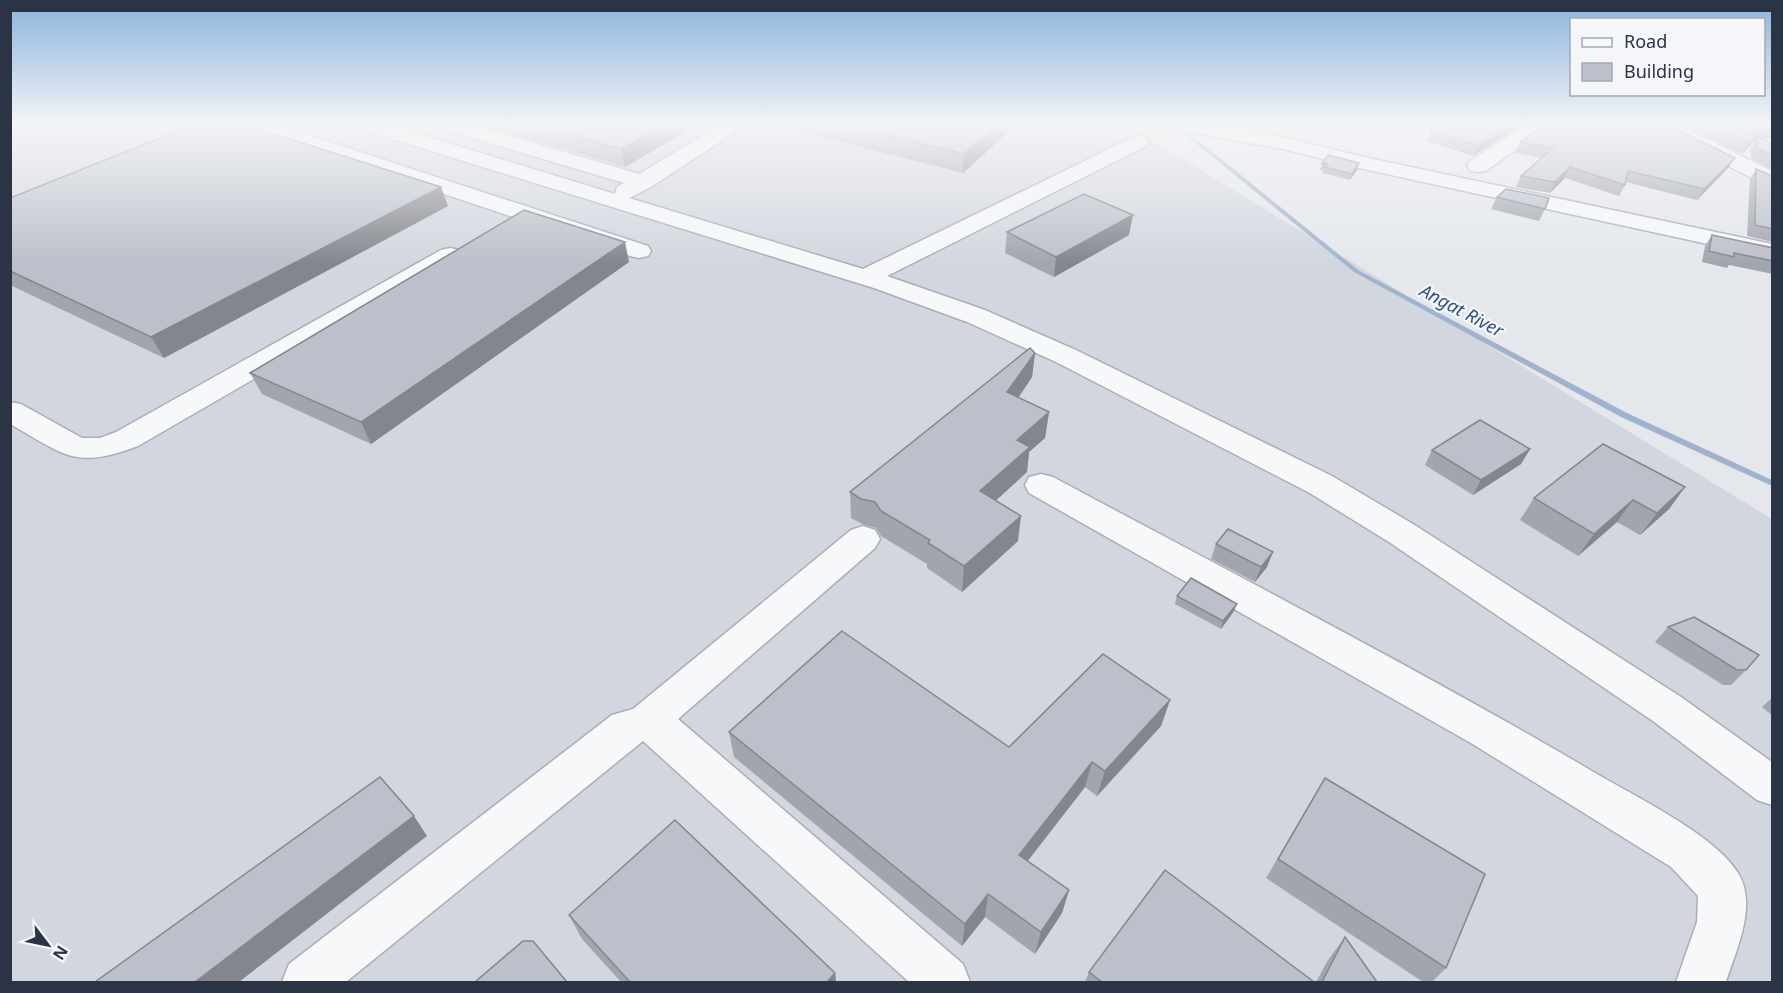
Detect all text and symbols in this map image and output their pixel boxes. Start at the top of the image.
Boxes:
legend [1570,18,1765,96]
text: Road [1624,29,1667,53]
text: Building [1624,59,1694,83]
water label: Angat River [1414,277,1509,342]
north arrow [18,915,78,975]
text: N [48,942,73,964]

